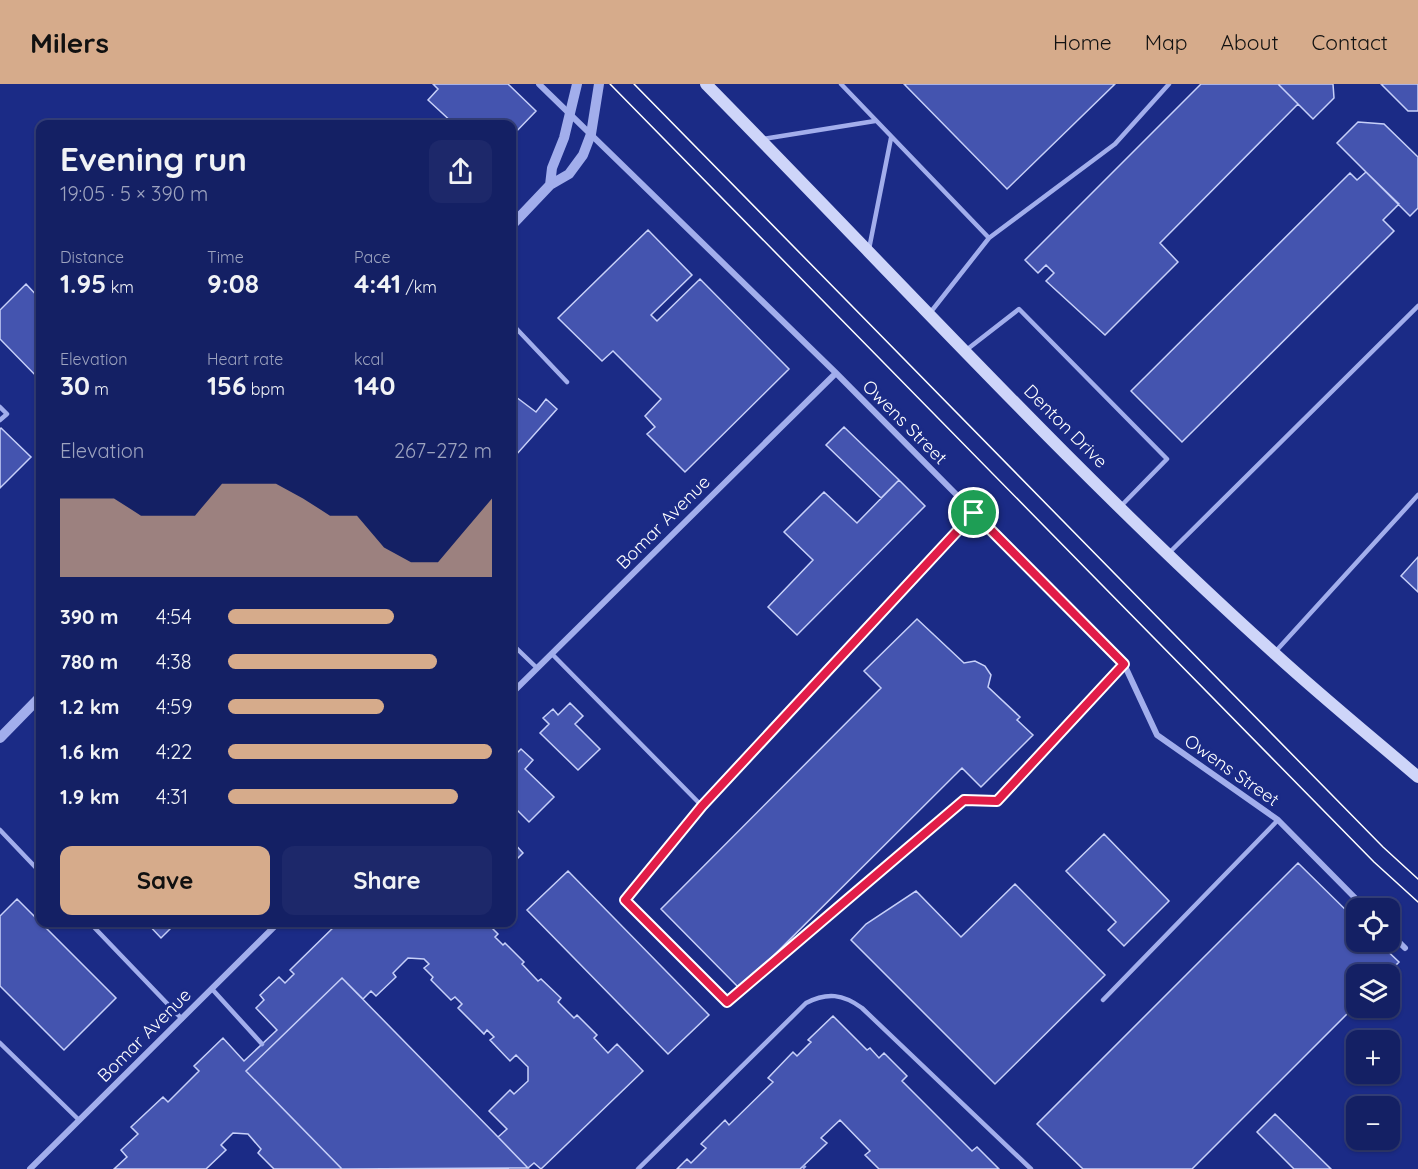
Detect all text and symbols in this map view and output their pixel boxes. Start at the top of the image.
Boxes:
text: Milers [30,25,109,60]
text: Home [1053,29,1112,55]
text: Map [1145,29,1188,55]
text: About [1221,29,1279,55]
text: Contact [1312,29,1388,55]
text: Evening run [60,138,247,179]
button: share [429,140,492,203]
text: 19:05 · 5 × 390 m [60,181,208,206]
text: Distance [60,247,124,267]
text: Time [207,247,244,267]
text: Pace [354,247,390,267]
text: 1.95 [60,267,106,300]
text: 9:08 [207,267,259,300]
text: 4:41 [354,267,401,300]
text: km [106,277,134,297]
text: /km [401,277,437,297]
text: Elevation [60,349,127,369]
text: Heart rate [207,349,283,369]
text: kcal [354,349,384,369]
text: 30 [60,369,90,402]
text: 156 [207,369,246,402]
text: 140 [354,369,395,402]
street label: Owens Street [858,375,952,469]
text: m [90,379,109,399]
text: bpm [246,379,285,399]
street label: Denton Drive [1019,379,1113,473]
text: Elevation [60,438,144,463]
text: 267–272 m [394,438,492,463]
street label: Bomar Avenue [611,470,715,574]
pin [948,487,999,538]
icon: arrive [957,496,990,529]
text: 390 m [60,604,118,629]
text: 4:54 [156,604,192,629]
text: 780 m [60,649,118,674]
text: 4:38 [156,649,192,674]
text: 1.2 km [60,694,120,719]
text: 4:59 [156,694,192,719]
street label: Owens Street [1180,729,1284,811]
text: 1.6 km [60,739,119,764]
text: 4:22 [156,739,192,764]
text: 1.9 km [60,784,120,809]
text: 4:31 [156,784,188,809]
button: Save [60,846,270,915]
button: Share [282,846,492,915]
map controls [1346,898,1400,1150]
button: locate [1346,898,1400,952]
button: layers [1346,964,1400,1018]
street label: Bomar Avenue [92,983,196,1087]
button: + [1346,1030,1400,1084]
button: − [1346,1096,1400,1150]

